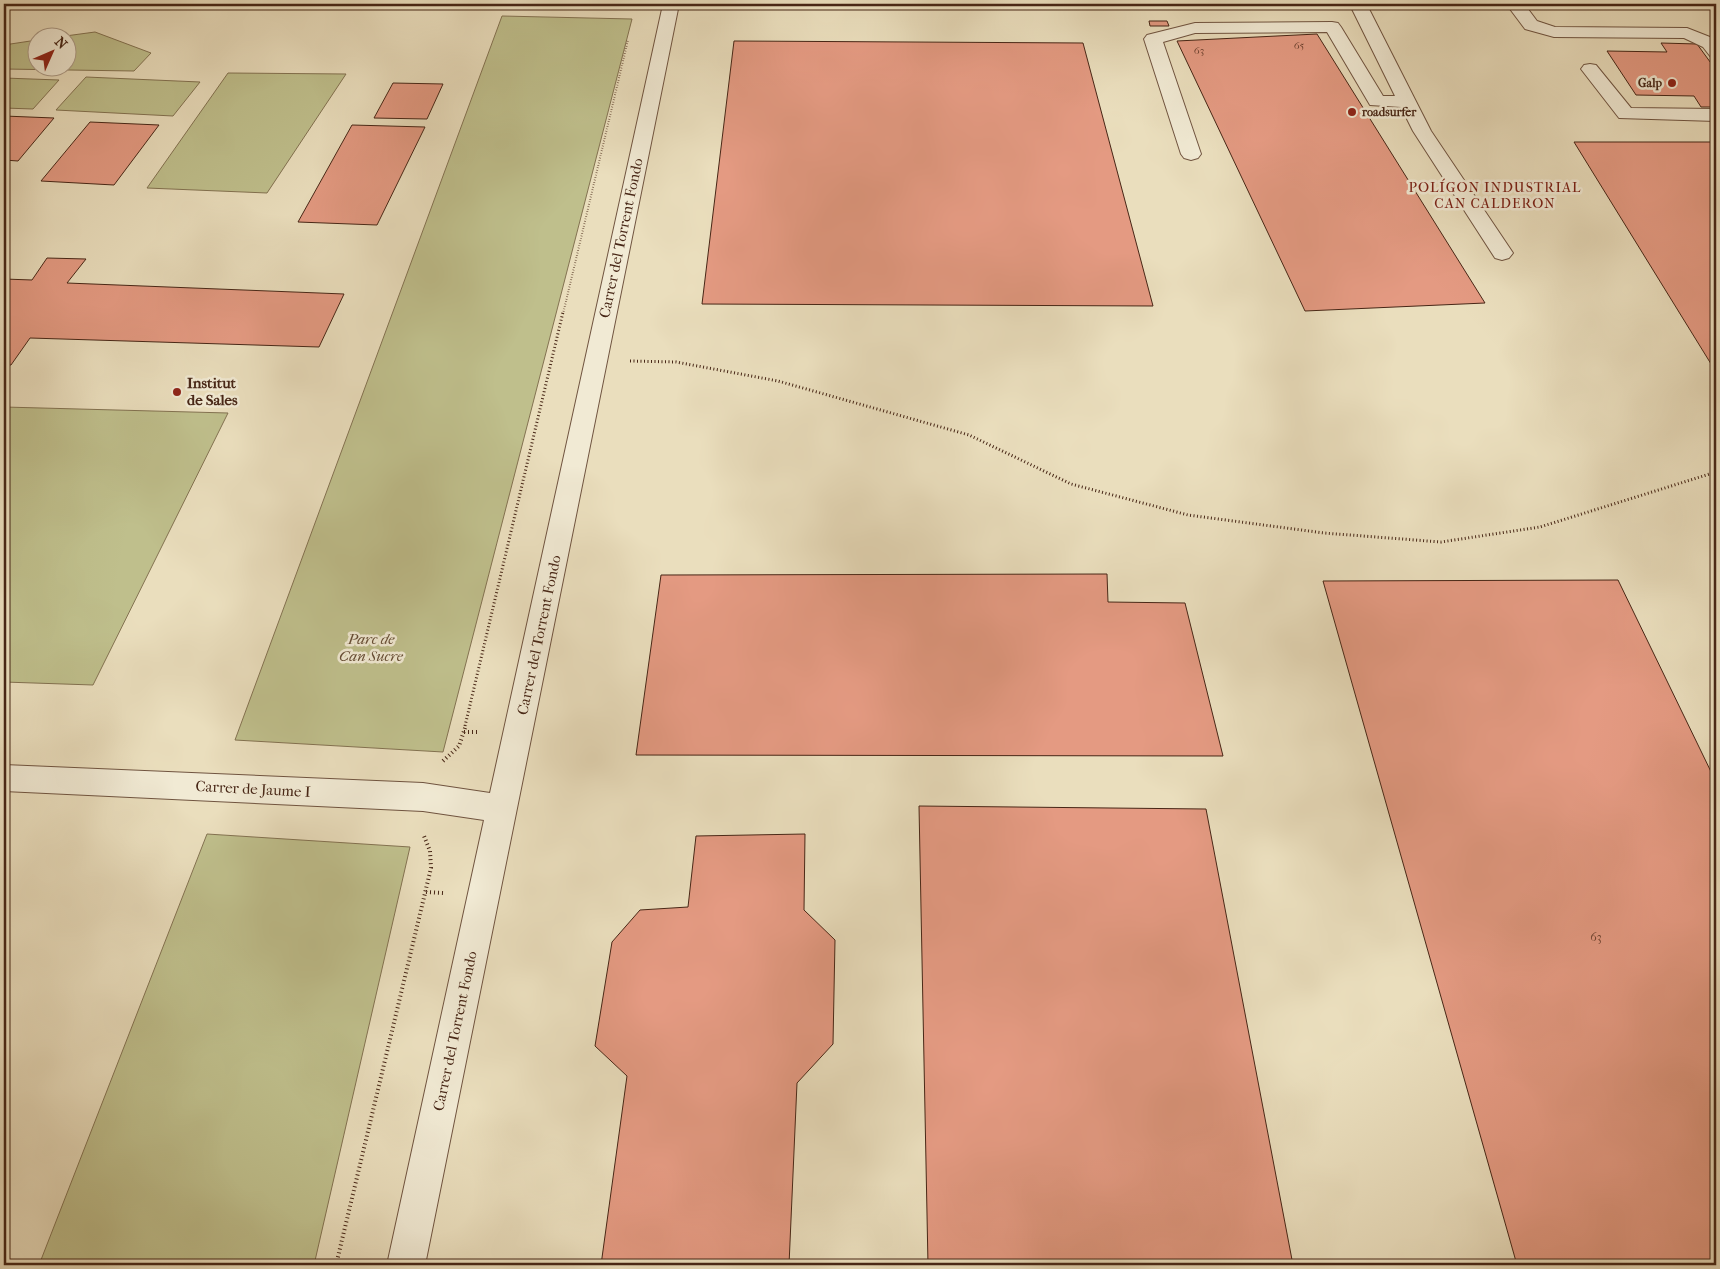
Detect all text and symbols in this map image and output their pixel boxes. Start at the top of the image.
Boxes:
north arrow [28,28,78,78]
text: N [51,33,71,53]
house number: 65 [1294,39,1305,52]
house number: 63 [1194,44,1204,57]
place label: Galp [1638,76,1662,91]
marker: Galp [1666,77,1678,89]
place label: roadsurfer [1361,105,1417,119]
marker: roadsurfer [1346,106,1358,118]
street label: Carrer del Torrent Fondo [595,156,647,320]
district label: POLÍGON INDUSTRIAL CAN CALDERON [1409,178,1581,212]
place label: Institut de Sales [187,374,238,409]
marker: Institut de Sales [171,386,183,398]
street label: Carrer del Torrent Fondo [513,553,565,717]
park label: Parc de Can Sucre [339,630,404,665]
street label: Carrer de Jaume I [195,777,311,801]
house number: 63 [1590,930,1602,944]
street label: Carrer del Torrent Fondo [429,949,481,1113]

